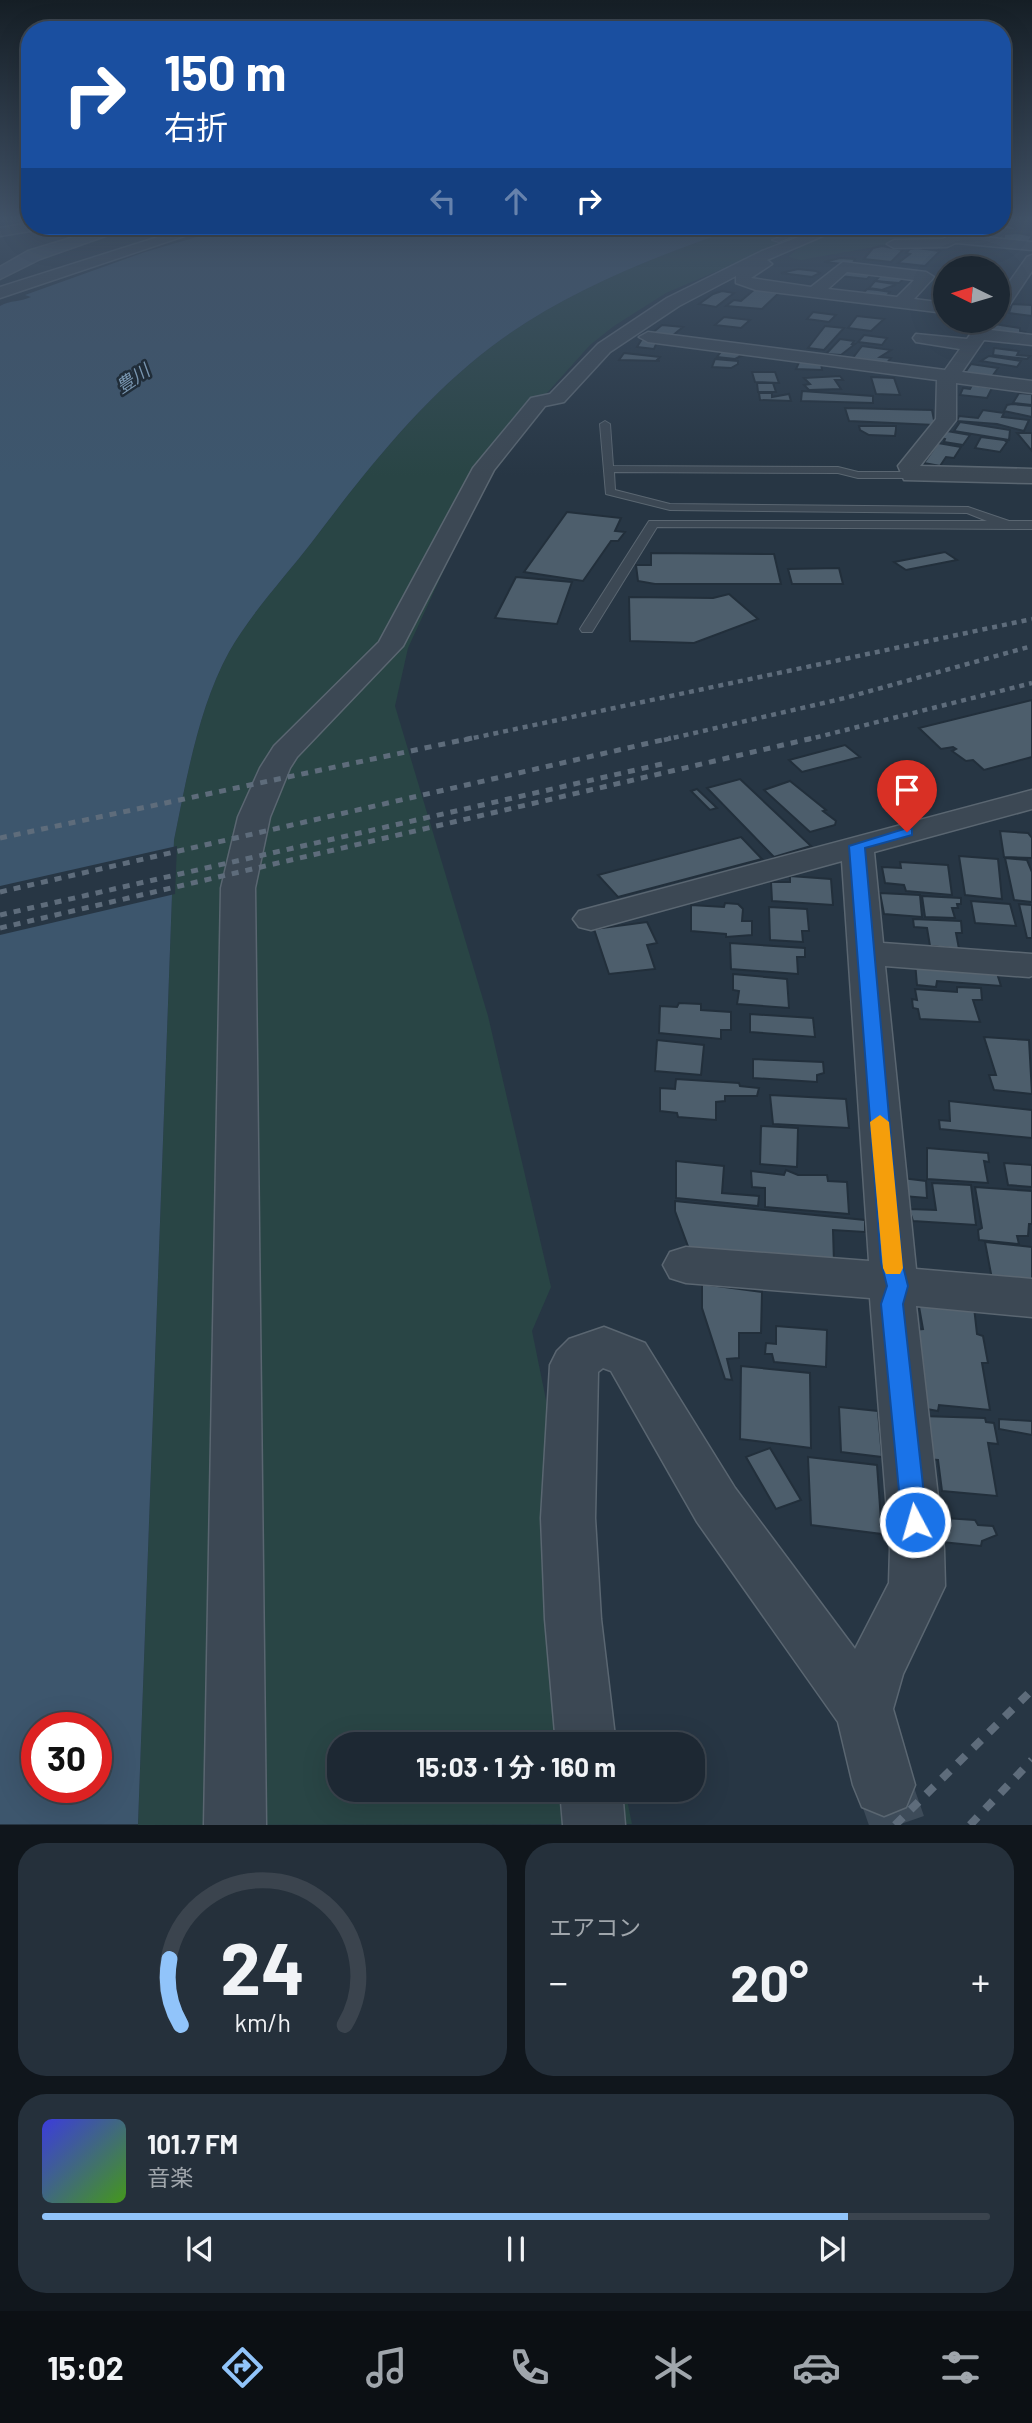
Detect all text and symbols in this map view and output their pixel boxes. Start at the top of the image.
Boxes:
text: 150 m [164,42,286,101]
icon: right [49,49,140,140]
text: 右折 [164,107,228,145]
icon: left [424,182,462,220]
icon: ahead [497,182,535,220]
icon: right [570,182,608,220]
north arrow [933,256,1010,332]
map controls [933,256,1010,333]
water label: 豊川 [111,358,155,397]
pin [877,760,937,832]
icon: arrive [888,771,926,809]
position arrow [878,1485,952,1559]
speed limit sign: 30 [21,1712,112,1803]
text: 15:03 · 1 分 · 160 m [416,1751,616,1782]
text: エアコン [549,1913,641,1941]
text: 24 [220,1923,305,2011]
text: 20° [730,1950,809,2012]
text: − [549,1958,568,2004]
text: + [971,1958,990,2004]
text: km/h [234,2007,291,2037]
text: 101.7 FM [147,2128,238,2159]
text: 音楽 [147,2163,193,2191]
icon: previous [181,2230,219,2268]
icon: pause [497,2230,535,2268]
icon: next [813,2230,851,2268]
icon: directions [218,2343,267,2392]
icon: music [362,2343,411,2392]
icon: phone [505,2343,554,2392]
icon: climate [649,2343,698,2392]
icon: car [792,2343,841,2392]
icon: filters [936,2343,985,2392]
text: 15:02 [47,2348,124,2386]

